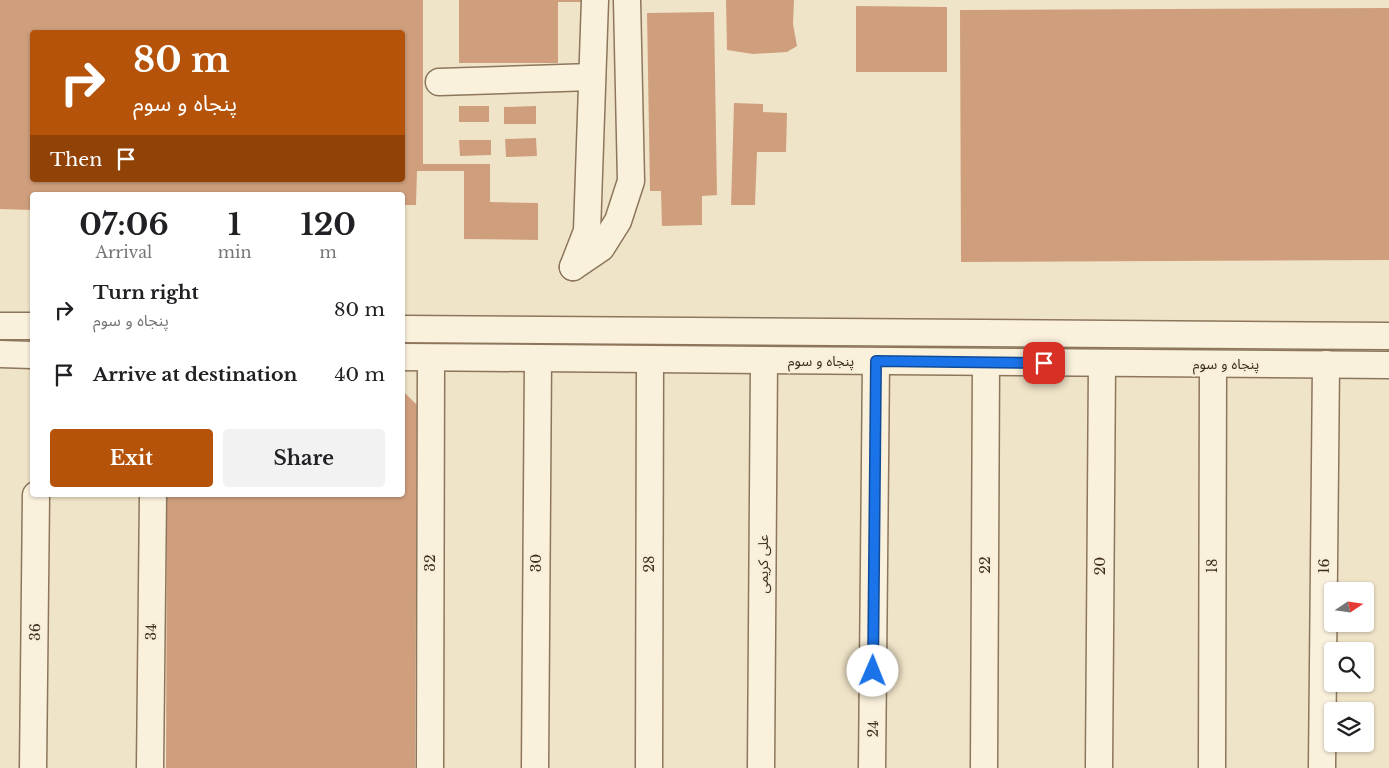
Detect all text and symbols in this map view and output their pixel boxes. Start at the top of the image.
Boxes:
text: 80 m [133,38,230,81]
icon: right [50,50,115,115]
text: پنجاه و سوم [133,90,237,117]
icon: arrive [112,145,140,173]
text: Then [50,148,102,171]
text: 07:06 [79,206,169,243]
text: 1 [228,206,241,243]
text: 120 [301,206,356,243]
text: Arrival [96,242,152,262]
text: min [218,242,251,262]
text: m [320,242,337,262]
text: Turn right [93,281,199,304]
icon: right [50,296,78,324]
text: 80 m [334,298,385,321]
text: پنجاه و سوم [93,310,169,330]
pin [1023,342,1065,384]
icon: arrive [1030,349,1058,377]
street label: پنجاه و سوم [788,352,854,372]
street label: پنجاه و سوم [1193,355,1259,375]
icon: arrive [50,361,78,389]
text: Arrive at destination [93,363,297,386]
text: 40 m [334,363,385,386]
button: Exit [50,429,213,487]
button: Share [223,429,385,487]
street label: علی کریمی [754,534,772,594]
street label: 32 [421,554,439,572]
street label: 30 [527,554,545,572]
street label: 28 [640,555,658,573]
street label: 22 [976,556,994,574]
street label: 20 [1091,557,1109,575]
street label: 16 [1315,558,1333,574]
street label: 18 [1203,559,1221,573]
north arrow [1324,582,1374,632]
map controls [1324,582,1374,752]
street label: 36 [26,623,44,641]
street label: 34 [142,623,160,641]
button: search [1324,642,1374,692]
position arrow [846,644,898,696]
button: layers [1324,702,1374,752]
street label: 24 [864,720,882,738]

